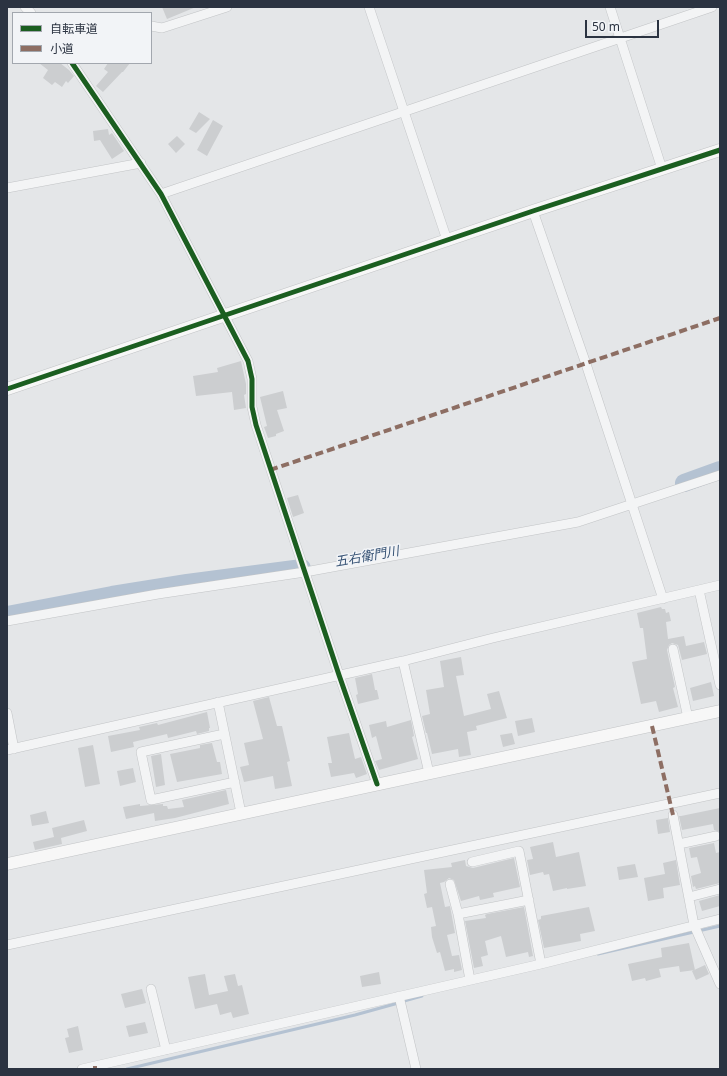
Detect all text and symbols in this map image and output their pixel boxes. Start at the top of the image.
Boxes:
legend [12,12,152,64]
scale bar [587,12,661,38]
text: 50 m [592,18,620,35]
text: 自転車道 [50,20,98,37]
text: 小道 [50,40,74,57]
water label: 五右衛門川 [334,544,400,570]

